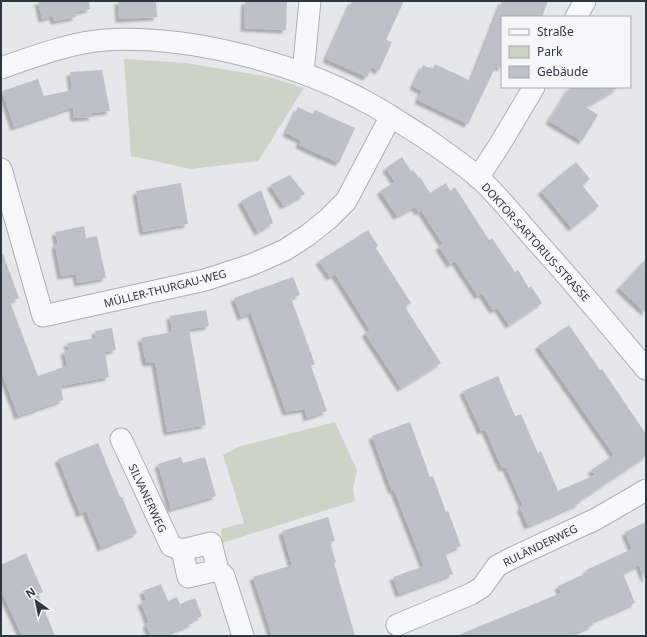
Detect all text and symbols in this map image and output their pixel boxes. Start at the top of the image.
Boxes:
legend [501,16,631,88]
text: Straße [537,23,574,40]
text: Park [537,43,563,60]
text: Gebäude [537,63,588,80]
street label: DOKTOR-SARTORIUS-STRASSE [479,179,593,305]
street label: MÜLLER-THURGAU-WEG [102,266,228,310]
street label: SILVANERWEG [126,461,170,535]
street label: RULÄNDERWEG [500,520,580,570]
north arrow [16,581,56,621]
text: N [22,583,38,601]

